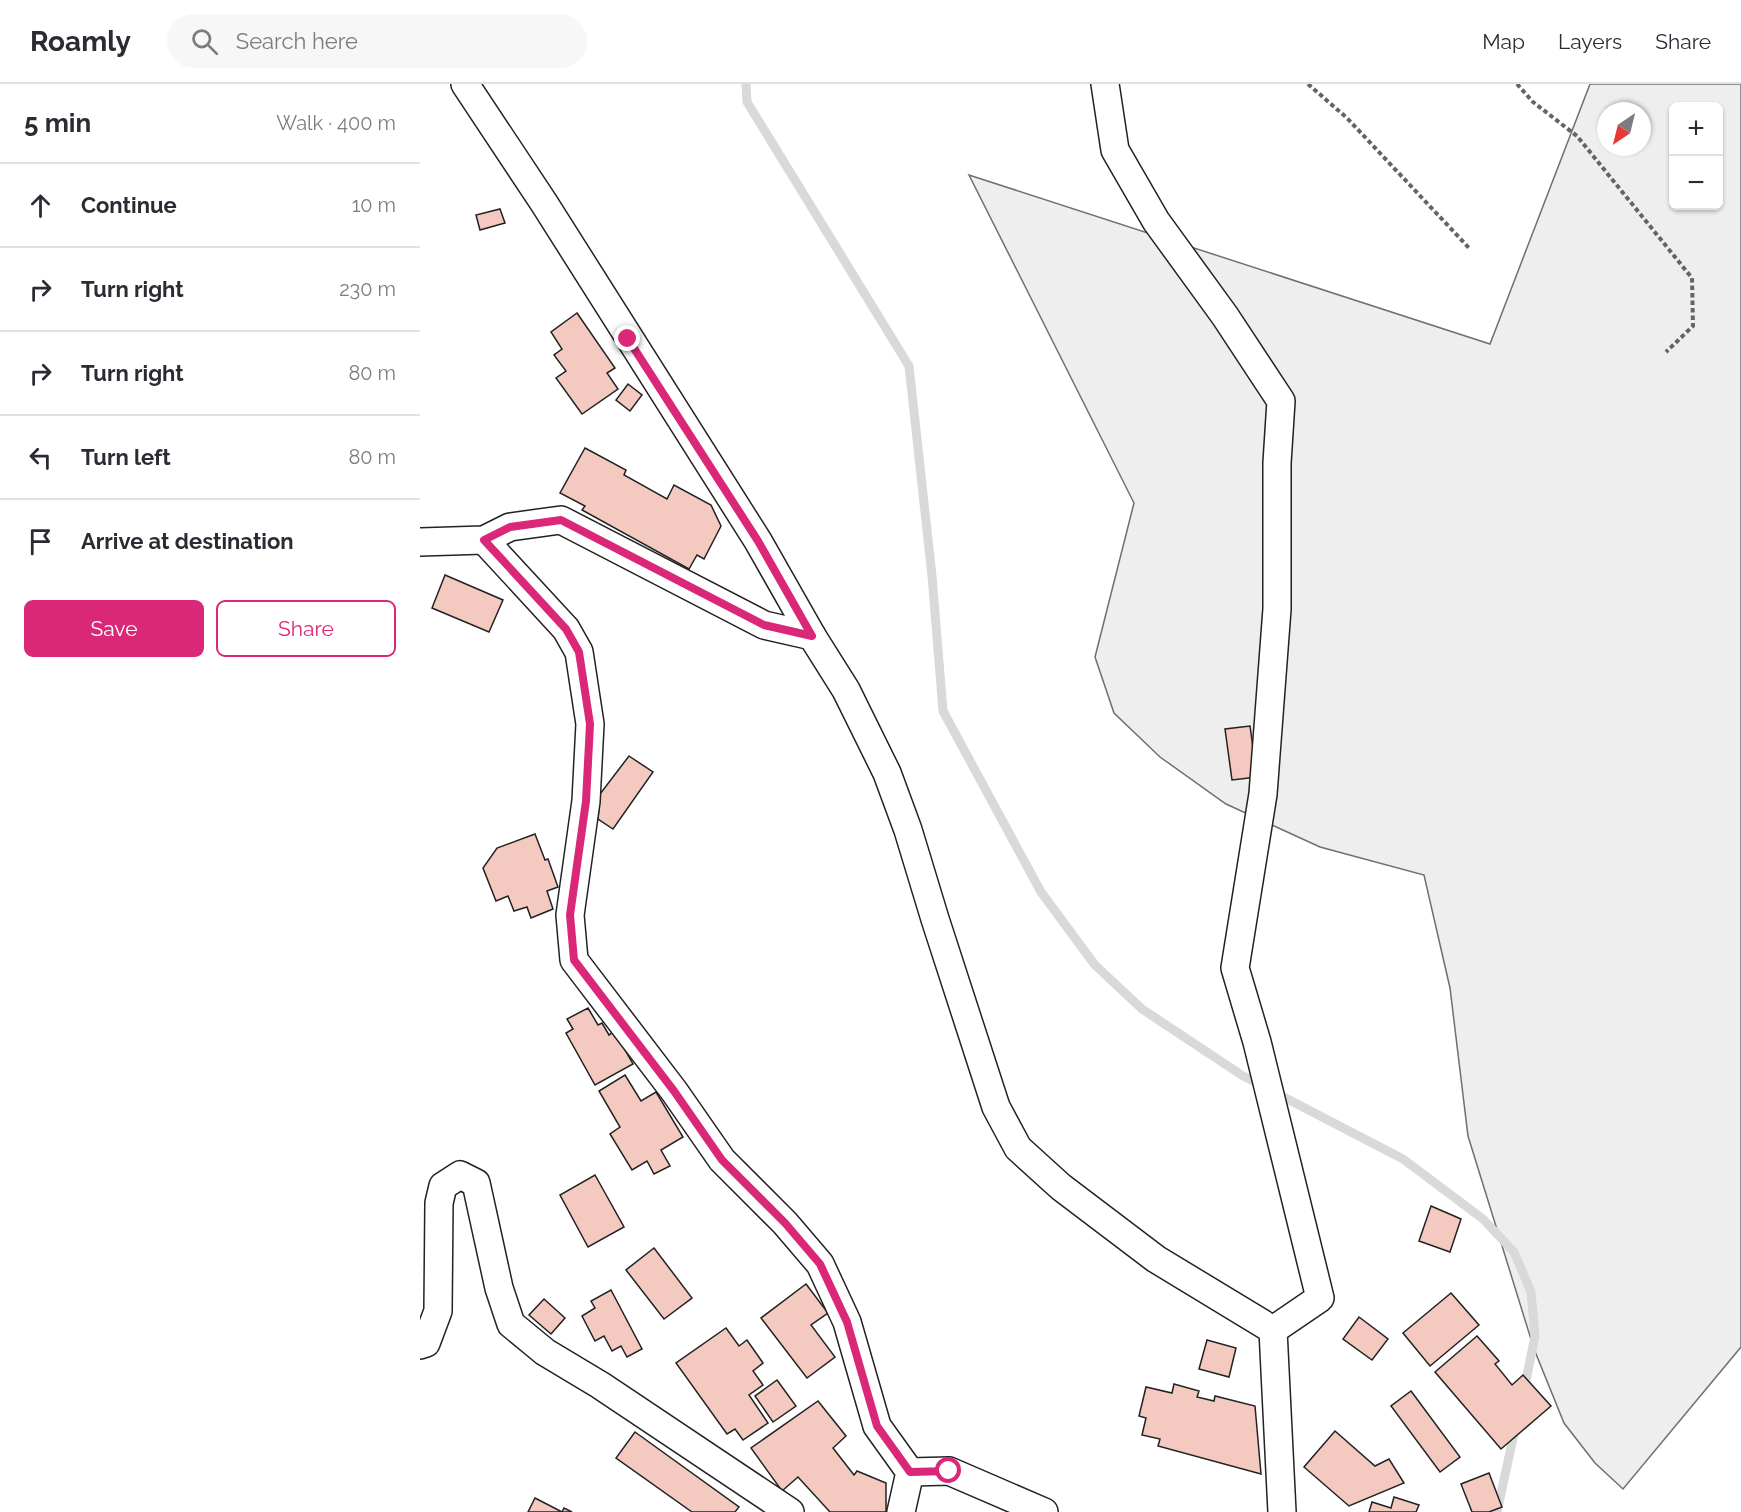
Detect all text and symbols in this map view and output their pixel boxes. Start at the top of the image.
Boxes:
search box [167,14,587,68]
text: Roamly [30,25,131,58]
icon: search [188,25,221,58]
text: Search here [236,28,358,54]
text: Map [1482,29,1525,54]
text: Layers [1558,29,1622,54]
text: Share [1655,29,1711,54]
north arrow [1597,102,1651,156]
map controls [1669,102,1723,210]
button: + [1669,102,1723,156]
text: 5 min [24,108,91,138]
text: Walk · 400 m [276,111,396,135]
button: − [1669,156,1723,210]
icon: ahead [24,189,57,222]
text: Continue [81,192,177,218]
text: 10 m [352,193,396,217]
icon: right [24,273,57,306]
text: Turn right [81,276,184,302]
text: 230 m [339,277,396,301]
route end [614,325,640,351]
icon: right [24,357,57,390]
text: Turn right [81,360,184,386]
text: 80 m [348,361,396,385]
icon: left [24,441,57,474]
text: Turn left [81,444,171,470]
text: 80 m [348,445,396,469]
icon: arrive [24,525,57,558]
text: Arrive at destination [81,528,294,554]
button: Save [24,600,204,657]
button: Share [216,600,396,657]
route start [935,1457,961,1483]

